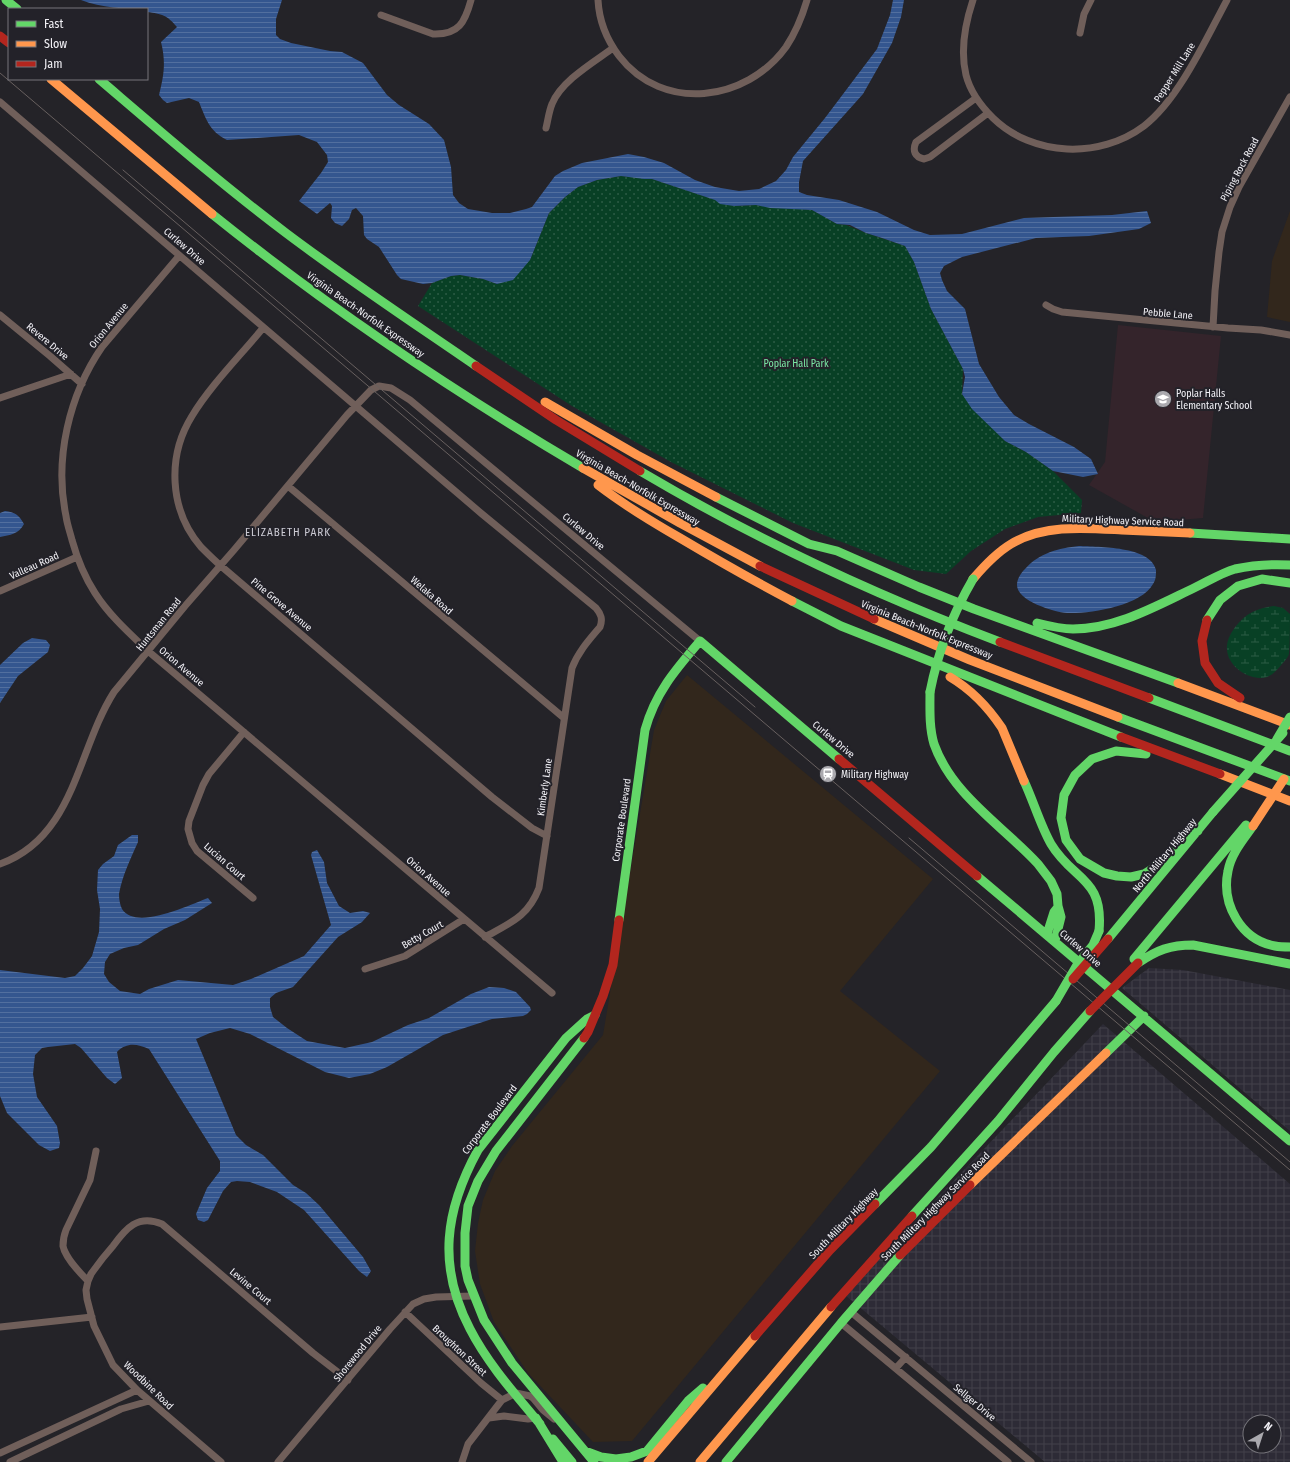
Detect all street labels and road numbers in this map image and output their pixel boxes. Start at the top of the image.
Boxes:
street label: Pepper Mill Lane [1152,40,1198,105]
street label: Piping Rock Road [1218,136,1262,203]
street label: Curlew Drive [161,225,208,268]
street label: Virginia Beach-Norfolk Expressway [304,269,427,360]
street label: Orion Avenue [87,300,131,351]
street label: Pebble Lane [1143,306,1193,322]
street label: Revere Drive [24,321,71,363]
street label: Virginia Beach-Norfolk Expressway [573,447,702,529]
street label: Curlew Drive [560,511,607,553]
street label: Military Highway Service Road [1062,513,1184,529]
street label: Valleau Road [8,550,61,582]
street label: Welaka Road [408,574,455,617]
street label: Pine Grove Avenue [248,576,314,634]
street label: Huntsman Road [134,596,184,654]
street label: Virginia Beach-Norfolk Expressway [859,598,995,662]
street label: Orion Avenue [156,644,206,689]
street label: Curlew Drive [810,719,857,761]
street label: Kimberly Lane [535,757,555,817]
street label: Corporate Boulevard [610,778,634,863]
street label: North Military Highway [1130,816,1200,895]
street label: Lucian Court [201,841,248,883]
street label: Orion Avenue [404,854,453,899]
street label: Betty Court [400,918,446,952]
street label: Curlew Drive [1057,927,1104,970]
street label: Corporate Boulevard [460,1082,520,1157]
street label: South Military Highway Service Road [879,1150,992,1263]
street label: South Military Highway [807,1185,881,1262]
street label: Levine Court [227,1266,274,1308]
street label: Shorewood Drive [331,1323,384,1384]
street label: Broughton Street [430,1323,489,1379]
street label: Woodbine Road [121,1359,176,1412]
street label: Sellger Drive [951,1382,998,1424]

